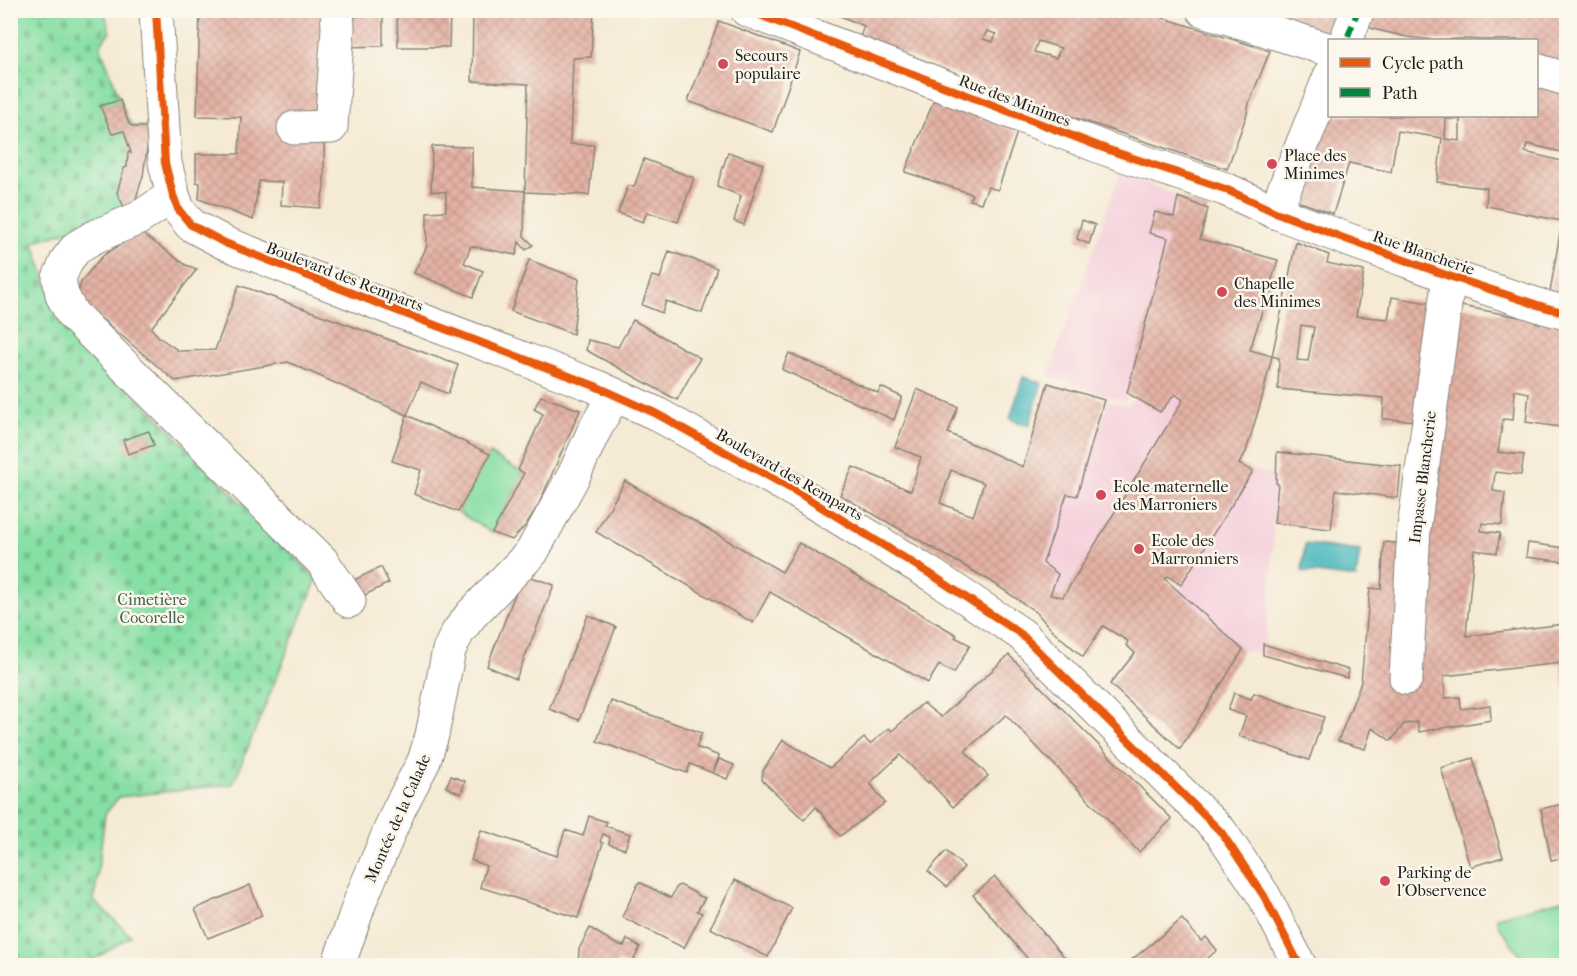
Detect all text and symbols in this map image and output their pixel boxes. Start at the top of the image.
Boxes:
legend [1328,39,1538,117]
place label: Secours populaire [734,46,801,83]
text: Cycle path [1382,53,1463,74]
marker: Secours populaire [716,57,730,71]
street label: Rue des Minimes [956,70,1073,131]
text: Path [1382,83,1418,104]
place label: Place des Minimes [1284,146,1347,183]
marker: Place des Minimes [1265,157,1279,171]
street label: Rue Blancherie [1371,226,1477,279]
street label: Boulevard des Remparts [264,238,426,315]
place label: Chapelle des Minimes [1234,274,1320,311]
marker: Chapelle des Minimes [1215,285,1229,299]
street label: Impasse Blancherie [1405,410,1440,544]
street label: Boulevard des Remparts [713,425,867,524]
place label: Ecole maternelle des Marroniers [1113,477,1228,514]
marker: Ecole maternelle des Marroniers [1094,488,1108,502]
place label: Ecole des Marronniers [1151,531,1238,568]
marker: Ecole des Marronniers [1132,542,1146,556]
park label: Cimetière Cocorelle [117,590,187,627]
street label: Montée de la Calade [361,751,434,885]
place label: Parking de l'Observence [1396,863,1486,900]
marker: Parking de l'Observence [1378,874,1392,888]

